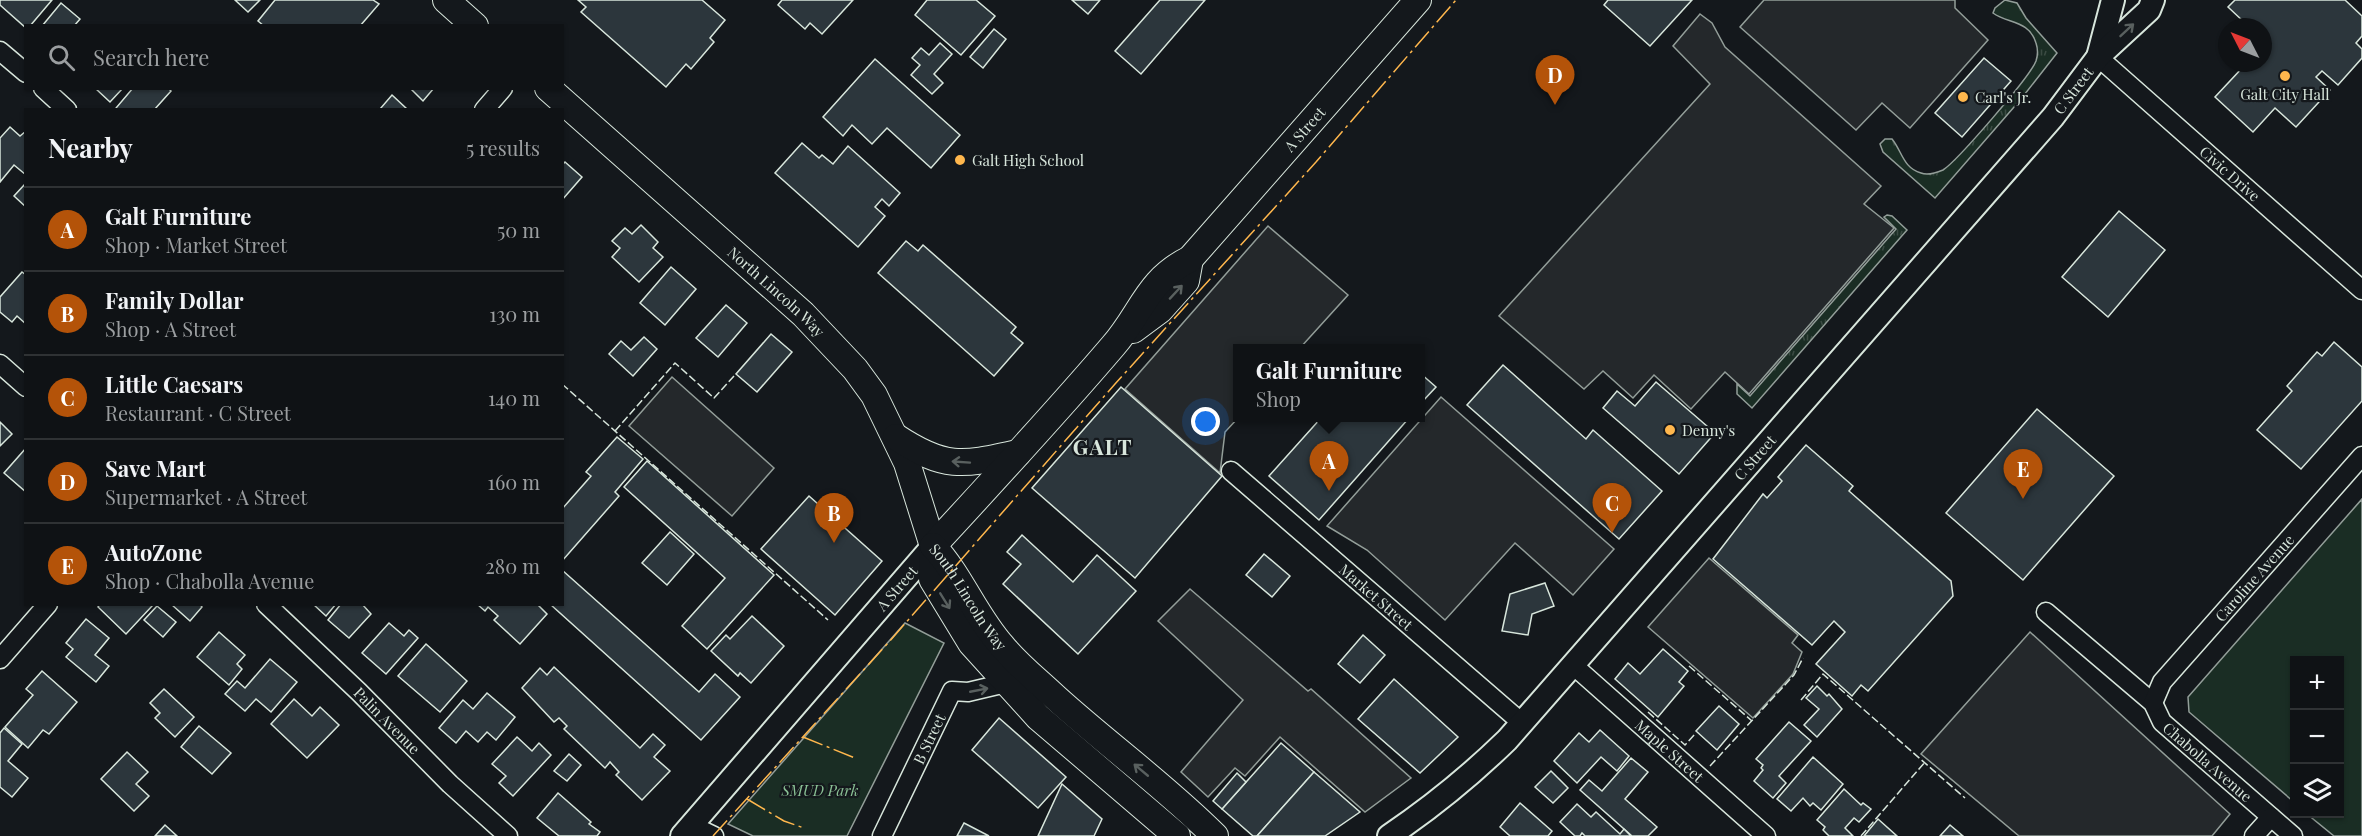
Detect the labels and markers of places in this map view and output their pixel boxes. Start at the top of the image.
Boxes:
pin: D [1536,56,1574,105]
marker: Galt City Hall [2278,69,2292,83]
place label: Galt City Hall [2240,84,2330,104]
place label: Carl's Jr. [1975,87,2031,107]
marker: Carl's Jr. [1956,90,1970,104]
place label: Galt High School [972,150,1084,170]
marker: Galt High School [953,153,967,167]
place label: Denny's [1682,420,1735,440]
marker: Denny's [1663,423,1677,437]
pin: A [1310,442,1348,491]
pin: E [2004,450,2042,499]
pin: C [1592,484,1632,533]
pin: B [814,494,854,543]

